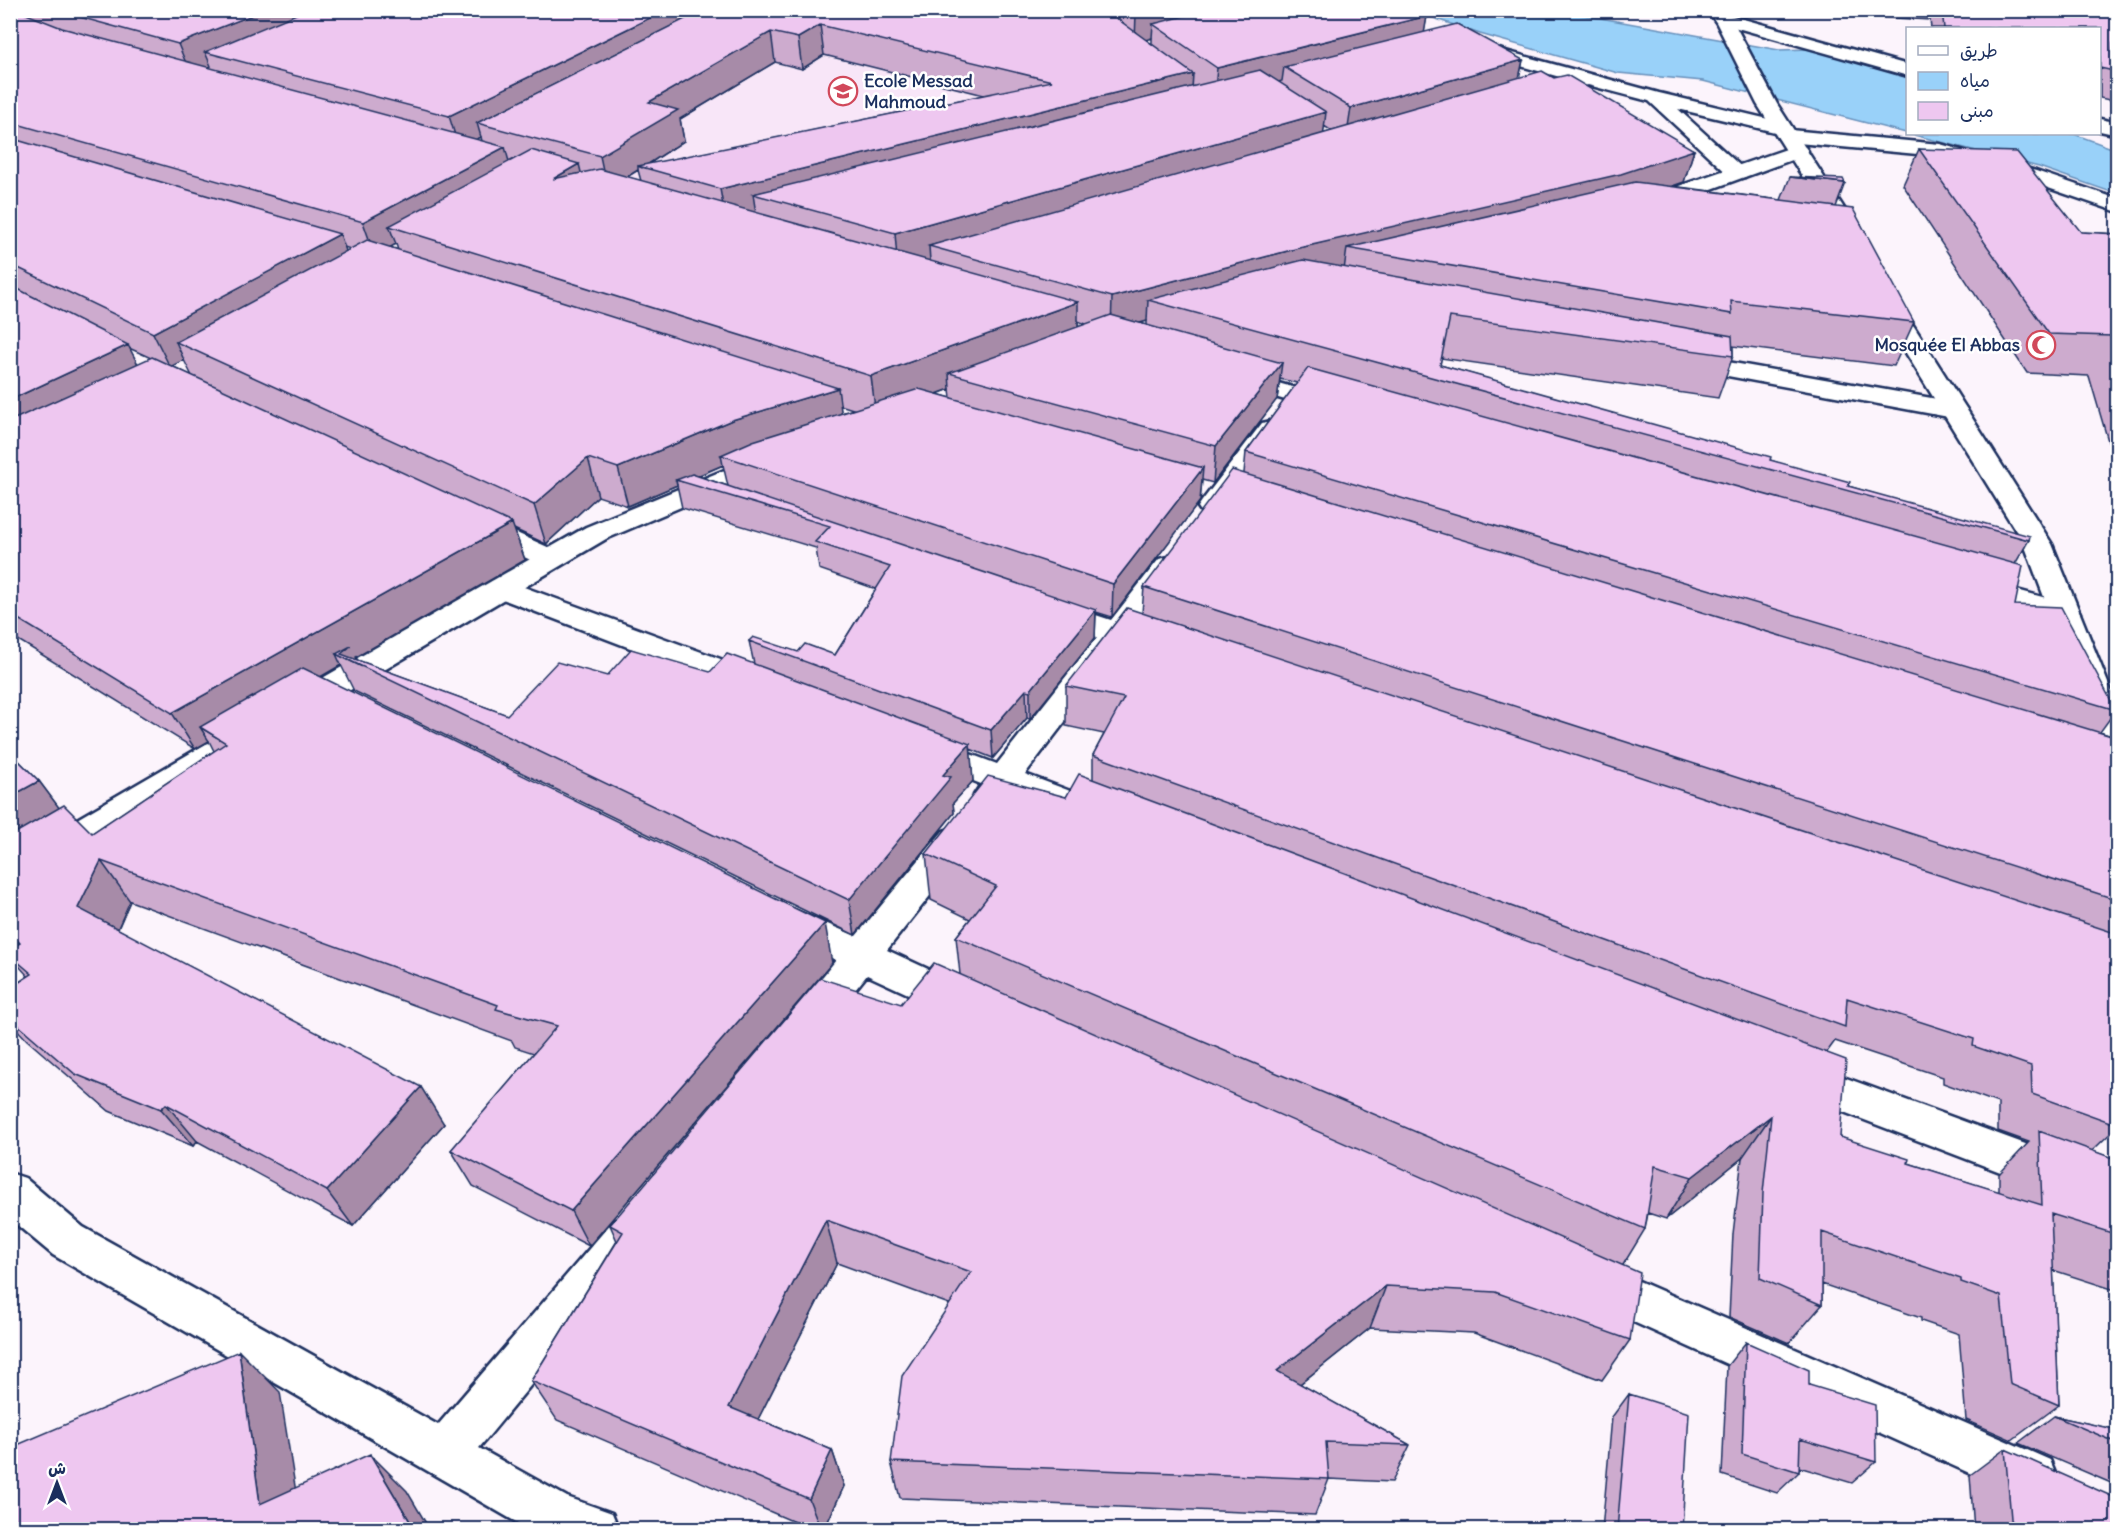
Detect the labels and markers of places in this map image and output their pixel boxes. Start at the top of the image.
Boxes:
place label: Ecole Messad Mahmoud [864,69,973,113]
school or university icon: Ecole Messad Mahmoud [827,75,859,107]
mosque icon: Mosquée El Abbas [2025,329,2057,361]
place label: Mosquée El Abbas [1874,333,2020,356]

